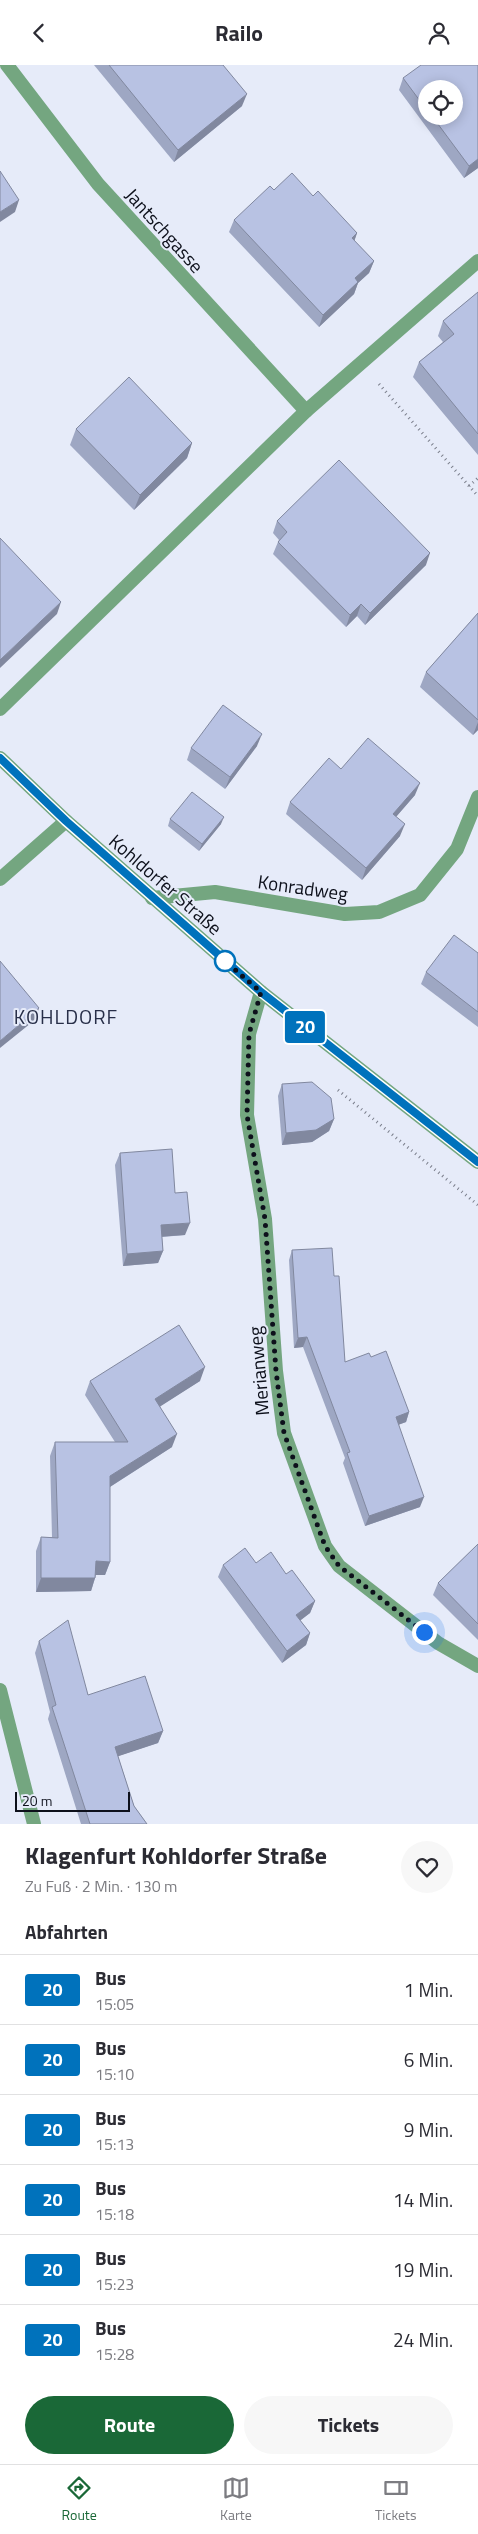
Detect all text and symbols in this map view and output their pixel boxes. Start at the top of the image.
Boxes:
text: Railo [215,16,263,50]
icon: back [25,19,53,47]
icon: person [425,19,453,47]
map controls [418,80,463,125]
button: locate [418,80,463,125]
street label: Jantschgasse [119,181,211,279]
street label: Kohldorfer Straße [103,827,229,941]
street label: Konradweg [256,866,350,908]
unlabelled marker [214,950,236,972]
district label: KOHLDORF [14,1001,118,1032]
line badge: 20 [282,1011,328,1043]
text: 20 [295,1013,315,1040]
street label: Merianweg [240,1325,276,1417]
your location [412,1620,437,1645]
scale bar [15,1789,130,1812]
text: 20 m [22,1790,52,1811]
text: Klagenfurt Kohldorfer Straße [25,1837,327,1873]
button: heart [401,1841,453,1893]
text: Zu Fuß · 2 Min. · 130 m [25,1874,178,1898]
text: Abfahrten [25,1917,108,1946]
text: Bus [95,1963,126,1992]
text: 1 Min. [404,1975,453,2004]
text: 20 [42,1976,63,2003]
text: 15:05 [95,1992,134,2016]
text: Bus [95,2033,126,2062]
text: 6 Min. [404,2045,453,2074]
text: 20 [42,2046,63,2073]
text: 15:10 [95,2062,134,2086]
text: Bus [95,2103,126,2132]
text: 9 Min. [404,2115,453,2144]
text: 20 [42,2116,63,2143]
text: 15:13 [95,2132,134,2156]
text: Bus [95,2173,126,2202]
text: 14 Min. [393,2185,453,2214]
text: 20 [42,2186,63,2213]
text: 15:18 [95,2202,134,2226]
text: Bus [95,2243,126,2272]
text: 19 Min. [393,2255,453,2284]
text: 20 [42,2256,63,2283]
text: 15:23 [95,2272,134,2296]
text: Bus [95,2313,126,2342]
text: 24 Min. [393,2325,453,2354]
text: 20 [42,2326,63,2353]
text: 15:28 [95,2342,134,2366]
button: Route [25,2396,234,2454]
button: Tickets [244,2396,453,2454]
tab: Route [62,2474,97,2525]
tab: Karte [220,2474,252,2525]
tab: Tickets [375,2474,416,2525]

